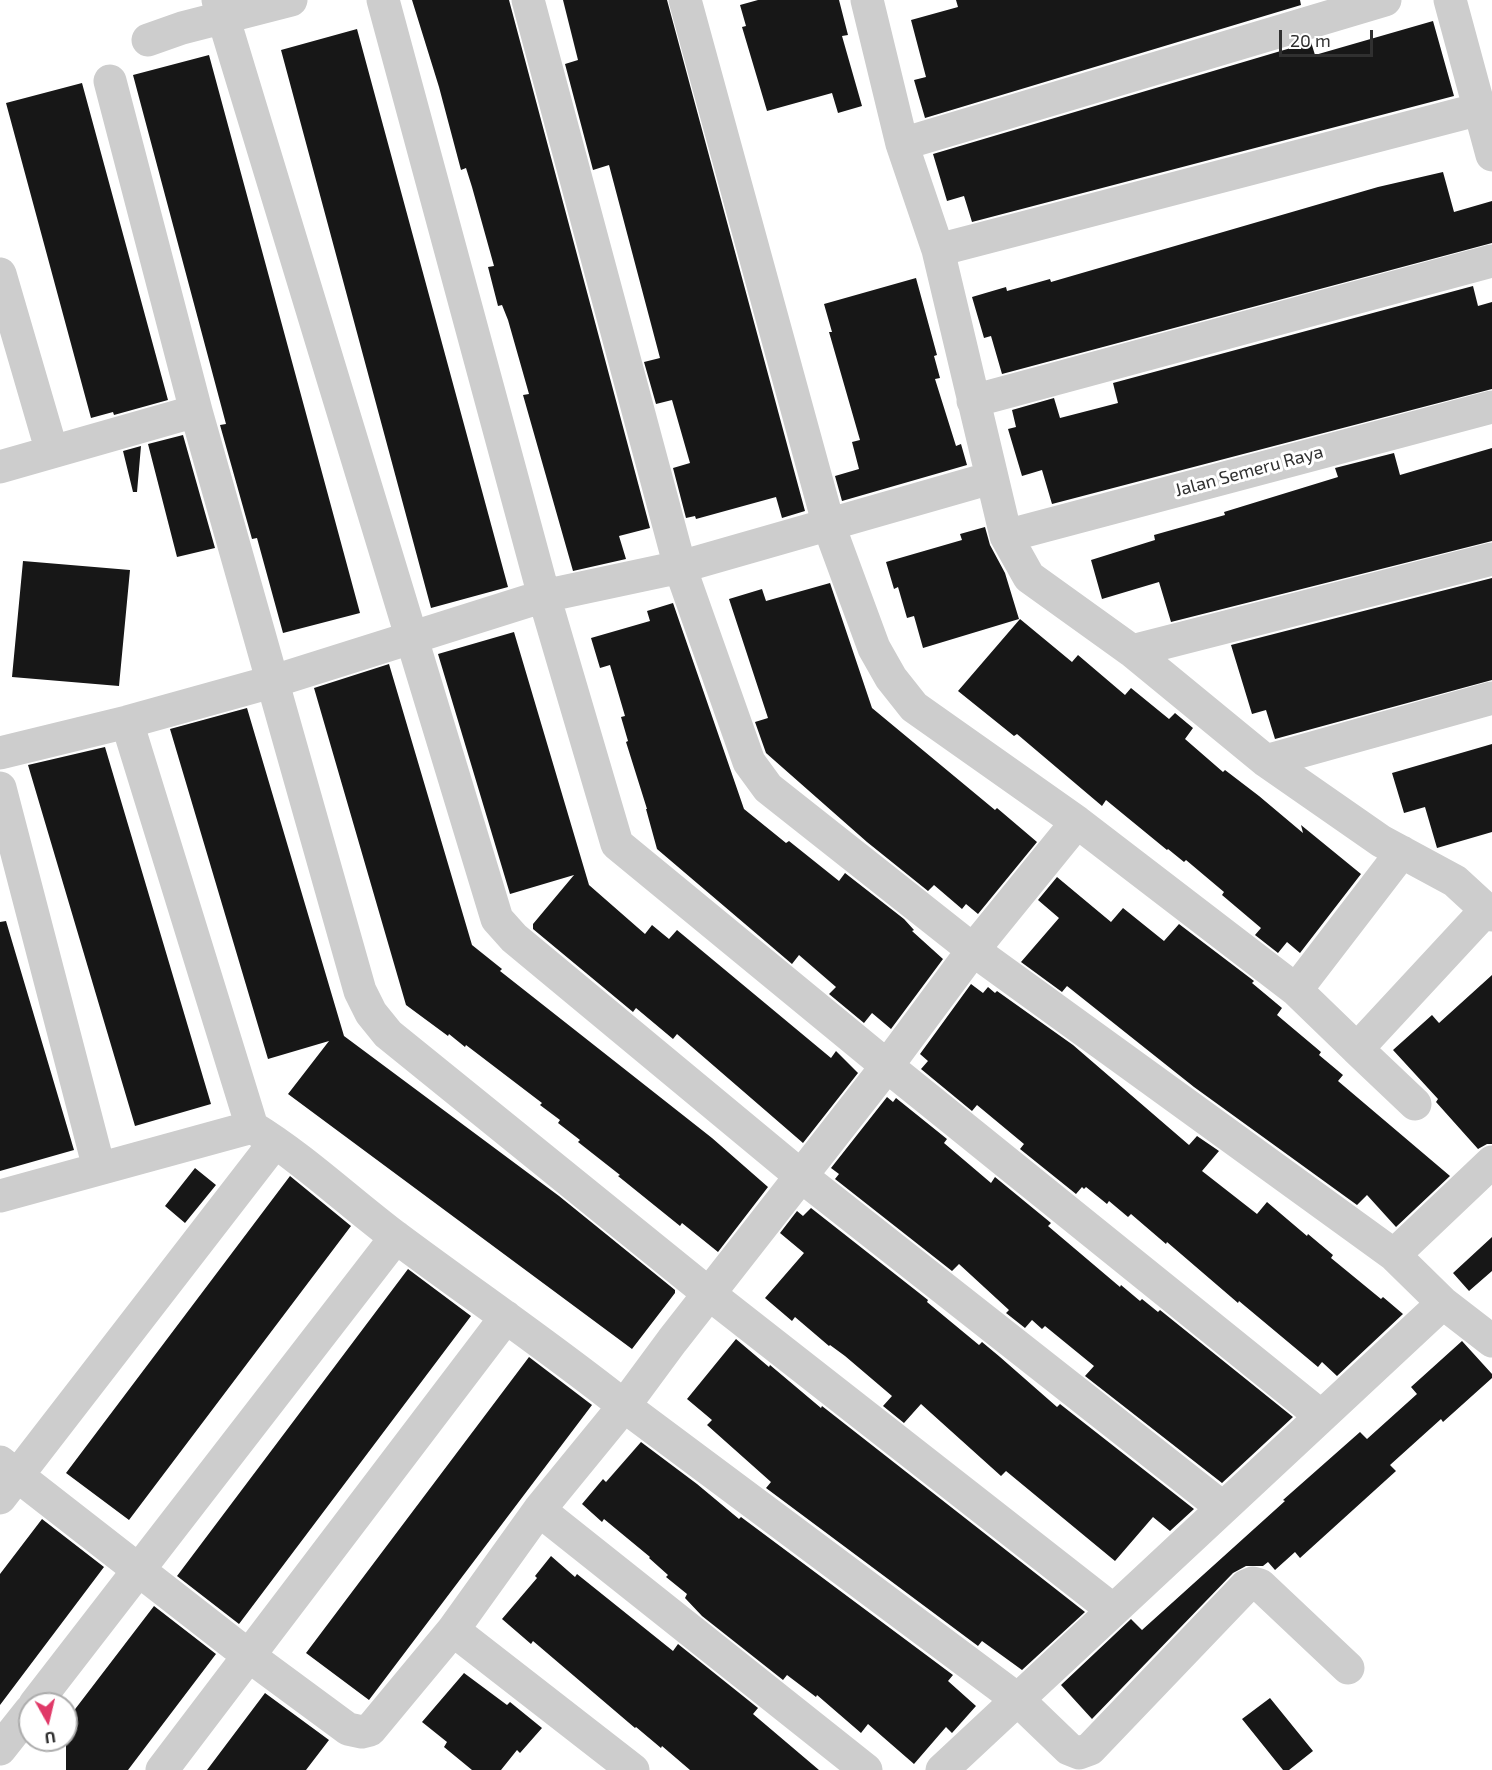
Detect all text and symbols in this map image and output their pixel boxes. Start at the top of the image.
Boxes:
scale bar [1282,18,1376,56]
text: 20 m [1290,29,1331,51]
street label: Jalan Semeru Raya [1172,441,1326,501]
north arrow [18,1692,78,1752]
text: U [44,1728,57,1749]

